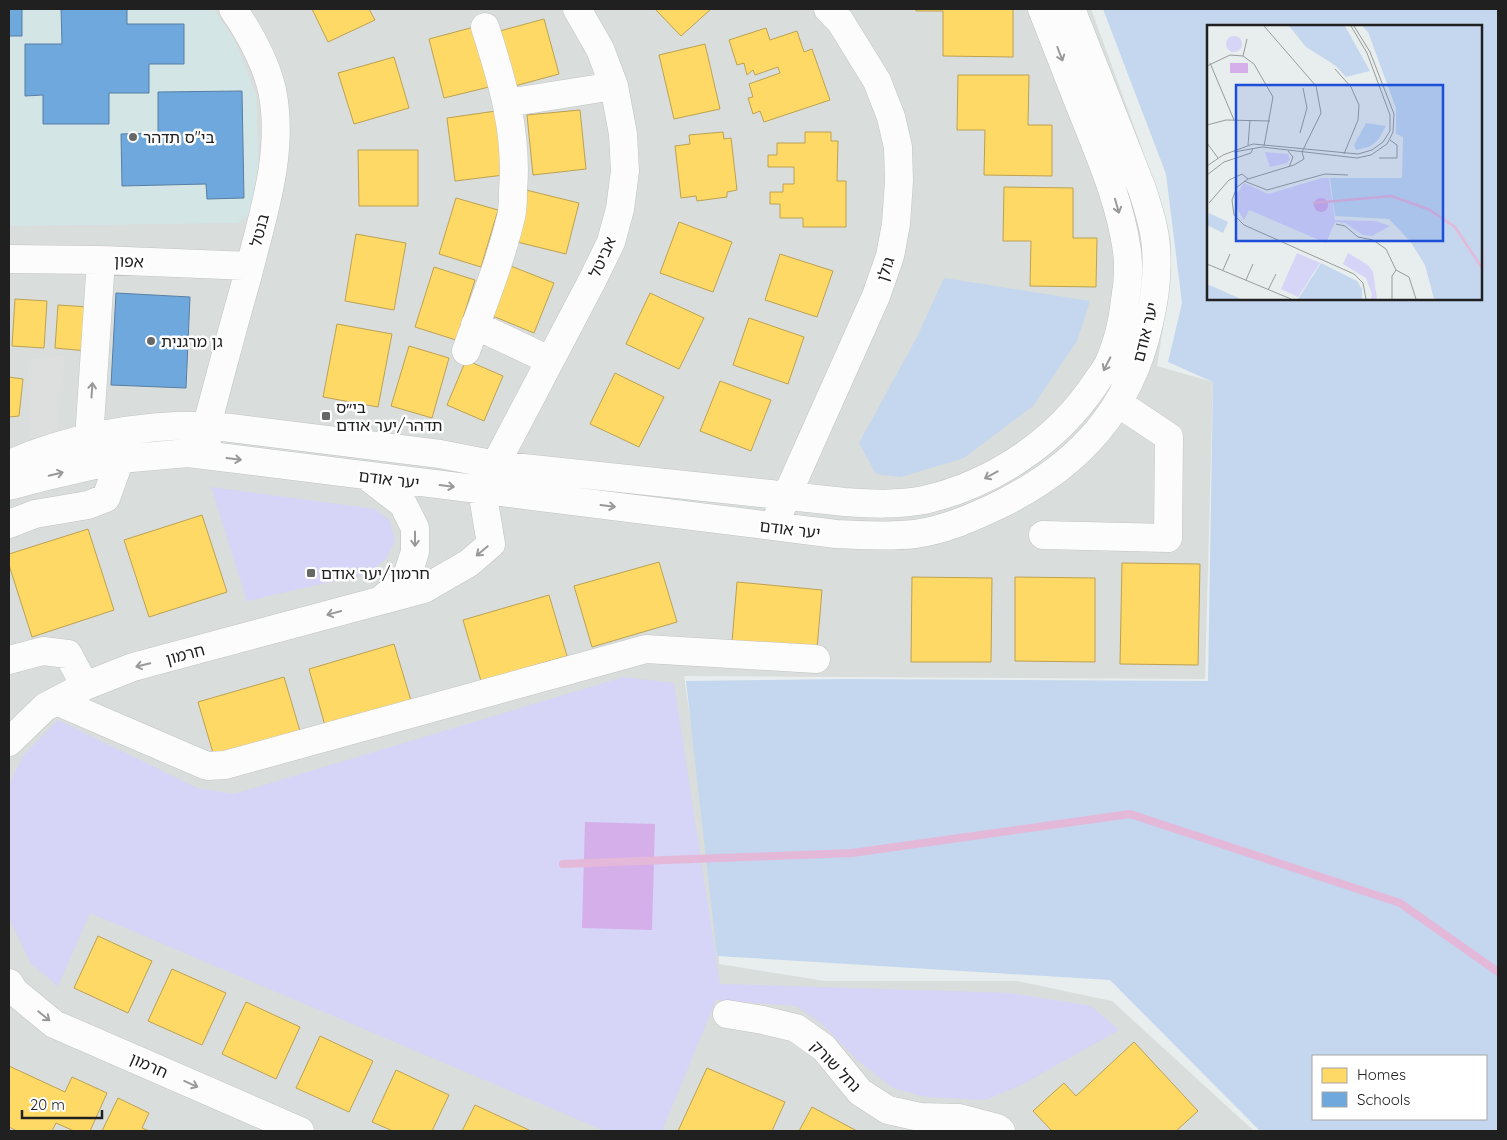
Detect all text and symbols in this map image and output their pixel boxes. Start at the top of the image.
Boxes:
inset map [1207,25,1482,300]
one-way arrow [1056,46,1065,61]
place label: בי"ס תדהר [143,127,215,147]
marker: בי"ס תדהר [127,131,139,143]
one-way arrow [1112,198,1122,214]
street label: בנטל [245,211,273,249]
street label: אביטל [584,234,620,280]
street label: אפון [114,250,144,272]
street label: גולן [872,254,898,284]
street label: יער אודם [1128,300,1162,364]
place label: גן מרגנית [161,331,223,351]
marker: גן מרגנית [145,335,157,347]
one-way arrow [1102,357,1112,372]
one-way arrow [87,382,97,398]
place label: בי״ס תדהר/יער אודם [336,397,442,435]
marker: בי״ס תדהר/יער אודם [320,410,332,422]
one-way arrow [225,454,241,464]
street label: יער אודם [357,465,421,493]
one-way arrow [47,469,63,478]
one-way arrow [985,470,999,480]
one-way arrow [439,481,455,491]
one-way arrow [600,501,616,511]
street label: יער אודם [758,515,822,543]
one-way arrow [410,531,420,547]
one-way arrow [476,546,489,557]
place label: חרמון/יער אודם [321,563,430,583]
marker: חרמון/יער אודם [305,567,317,579]
one-way arrow [326,609,342,618]
street label: חרמון [163,639,207,669]
one-way arrow [136,660,152,670]
one-way arrow [38,1010,51,1021]
street label: נחל שורק [807,1036,865,1096]
street label: חרמון [127,1048,171,1082]
legend [1312,1055,1487,1120]
text: Homes [1357,1065,1406,1084]
one-way arrow [183,1079,198,1089]
scale bar [22,1088,102,1120]
text: Schools [1357,1090,1410,1109]
text: 20 m [30,1095,65,1114]

